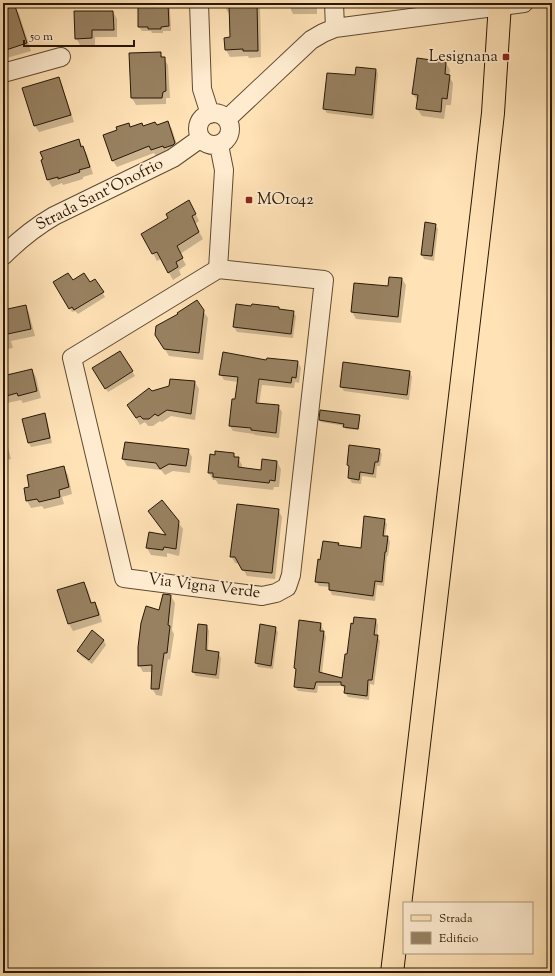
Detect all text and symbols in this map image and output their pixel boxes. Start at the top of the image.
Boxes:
scale bar [24,22,134,48]
text: 50 m [29,28,53,46]
place label: Lesignana [429,46,499,69]
marker: Lesignana [501,52,511,62]
street label: Strada Sant'Onofrio [32,153,168,237]
place label: MO1042 [257,189,314,212]
marker: MO1042 [244,195,254,205]
street label: Via Vigna Verde [147,569,261,605]
legend [403,902,533,954]
text: Strada [439,910,473,928]
text: Edificio [439,930,479,948]

